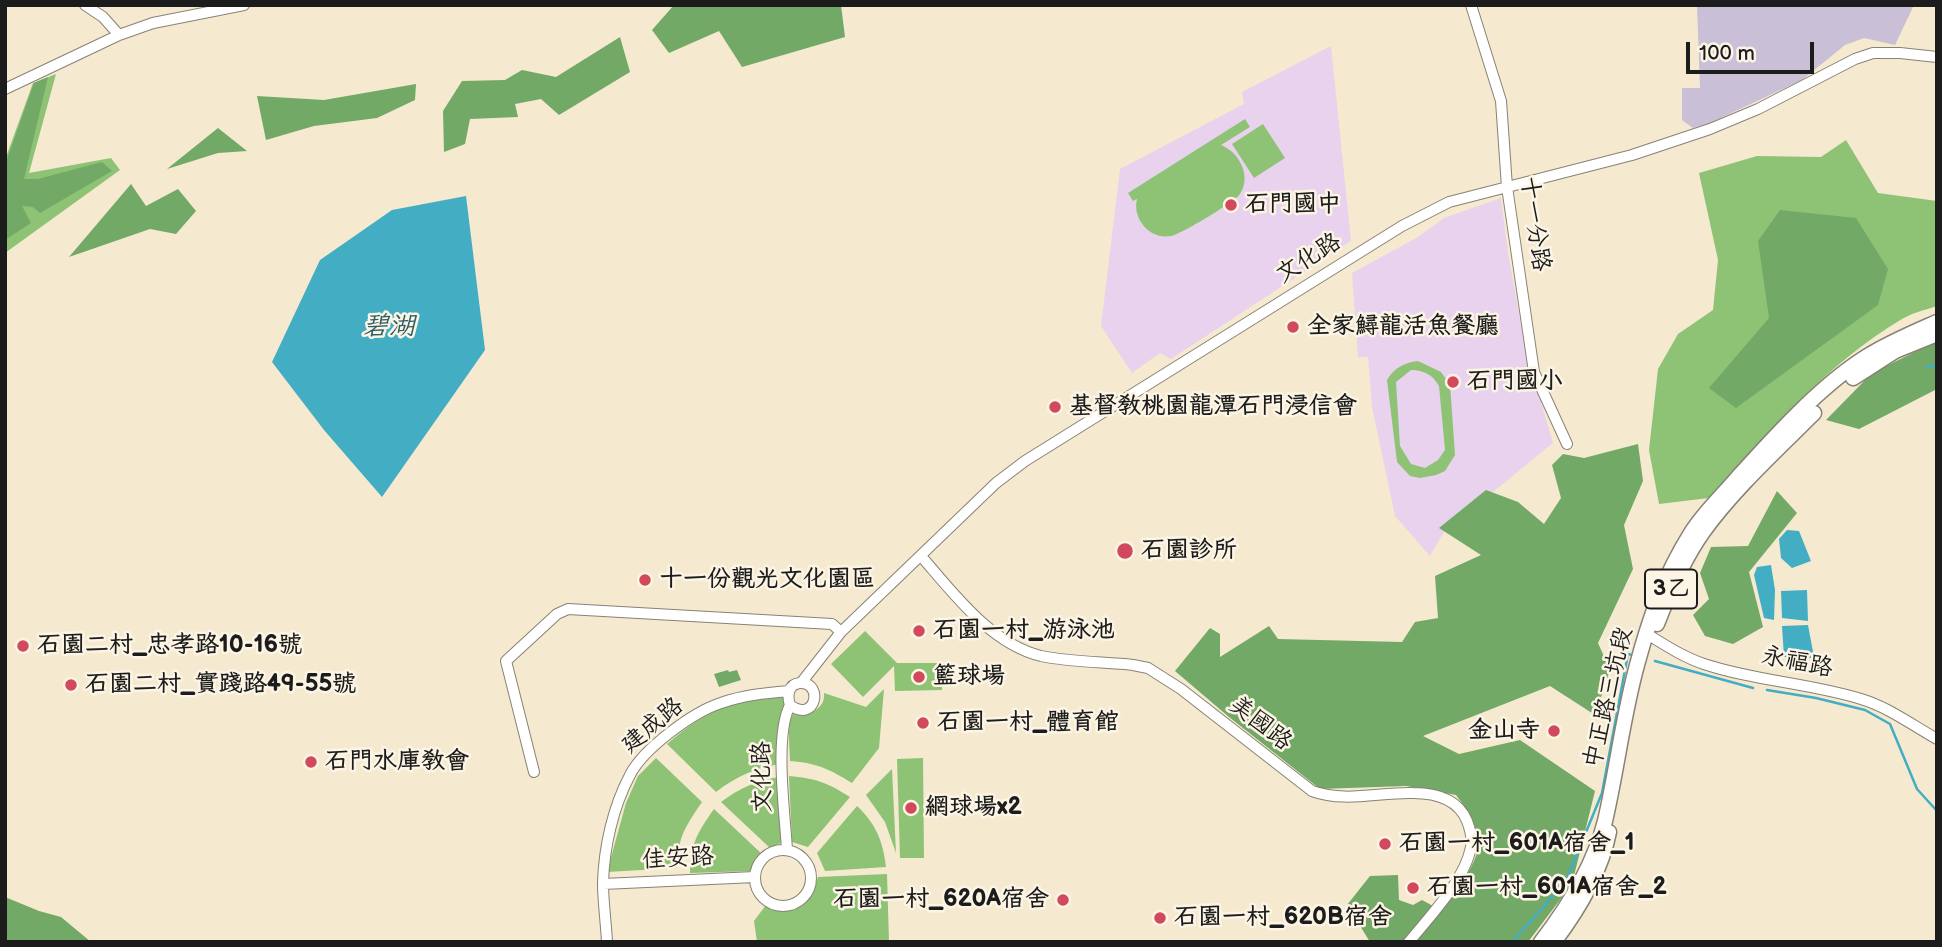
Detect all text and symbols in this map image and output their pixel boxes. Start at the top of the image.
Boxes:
scale bar [1690,28,1818,72]
text: 100 m [1699,41,1755,66]
street label: 十一分路 [1513,174,1555,274]
place label: 石門國中 [1245,191,1341,219]
marker: 石門國中 [1223,197,1239,213]
street label: 文化路 [1271,228,1347,290]
water label: 碧湖 [363,311,415,343]
place label: 全家鱘龍活魚餐廳 [1307,313,1499,341]
marker: 全家鱘龍活魚餐廳 [1285,319,1301,335]
place label: 石門國小 [1467,368,1563,396]
marker: 石門國小 [1445,374,1461,390]
place label: 基督教桃園龍潭石門浸信會 [1069,393,1357,421]
marker: 基督教桃園龍潭石門浸信會 [1047,399,1063,415]
place label: 石園診所 [1141,537,1237,565]
marker: 石園診所 [1115,541,1135,561]
place label: 十一份觀光文化園區 [659,566,875,594]
road number: 3乙 [1645,569,1697,608]
marker: 十一份觀光文化園區 [637,572,653,588]
place label: 石園一村_游泳池 [933,617,1115,645]
marker: 石園一村_游泳池 [911,623,927,639]
street label: 中正路三坑段 [1579,625,1639,771]
place label: 石園二村_忠孝路10-16號 [37,632,302,660]
marker: 石園二村_忠孝路10-16號 [15,638,31,654]
street label: 永福路 [1759,642,1835,684]
place label: 籃球場 [933,663,1005,691]
marker: 籃球場 [911,669,927,685]
place label: 石園二村_實踐路49-55號 [85,671,356,699]
marker: 石園二村_實踐路49-55號 [63,677,79,693]
street label: 美國路 [1223,690,1297,758]
street label: 建成路 [616,692,690,760]
place label: 石園一村_體育館 [937,709,1119,737]
marker: 石園一村_體育館 [915,715,931,731]
place label: 金山寺 [1468,717,1540,745]
marker: 金山寺 [1546,723,1562,739]
street label: 文化路 [748,741,778,813]
place label: 石門水庫教會 [325,748,469,776]
marker: 石門水庫教會 [303,754,319,770]
place label: 網球場x2 [925,794,1022,822]
marker: 網球場x2 [903,800,919,816]
place label: 石園一村_601A宿舍_1 [1399,830,1635,858]
marker: 石園一村_601A宿舍_1 [1377,836,1393,852]
street label: 佳安路 [641,843,715,875]
place label: 石園一村_601A宿舍_2 [1427,874,1667,902]
marker: 石園一村_601A宿舍_2 [1405,880,1421,896]
place label: 石園一村_620A宿舍 [833,886,1049,914]
marker: 石園一村_620A宿舍 [1055,892,1071,908]
place label: 石園一村_620B宿舍 [1174,904,1392,932]
marker: 石園一村_620B宿舍 [1152,910,1168,926]

